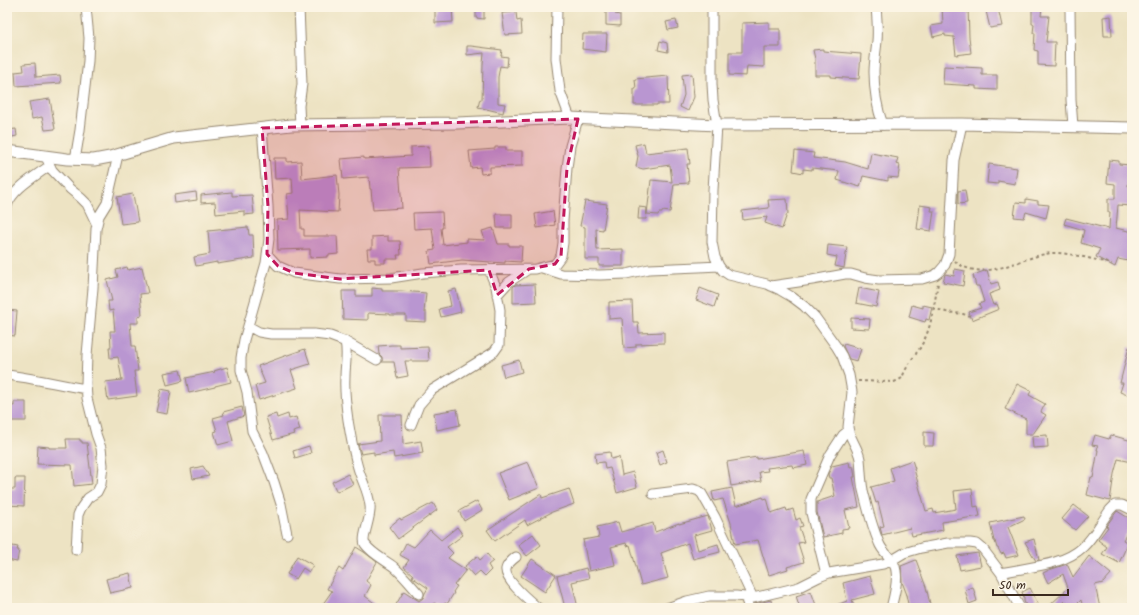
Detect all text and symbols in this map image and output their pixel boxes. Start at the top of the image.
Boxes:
scale bar [993,571,1068,597]
text: 50 m [999,576,1026,595]

